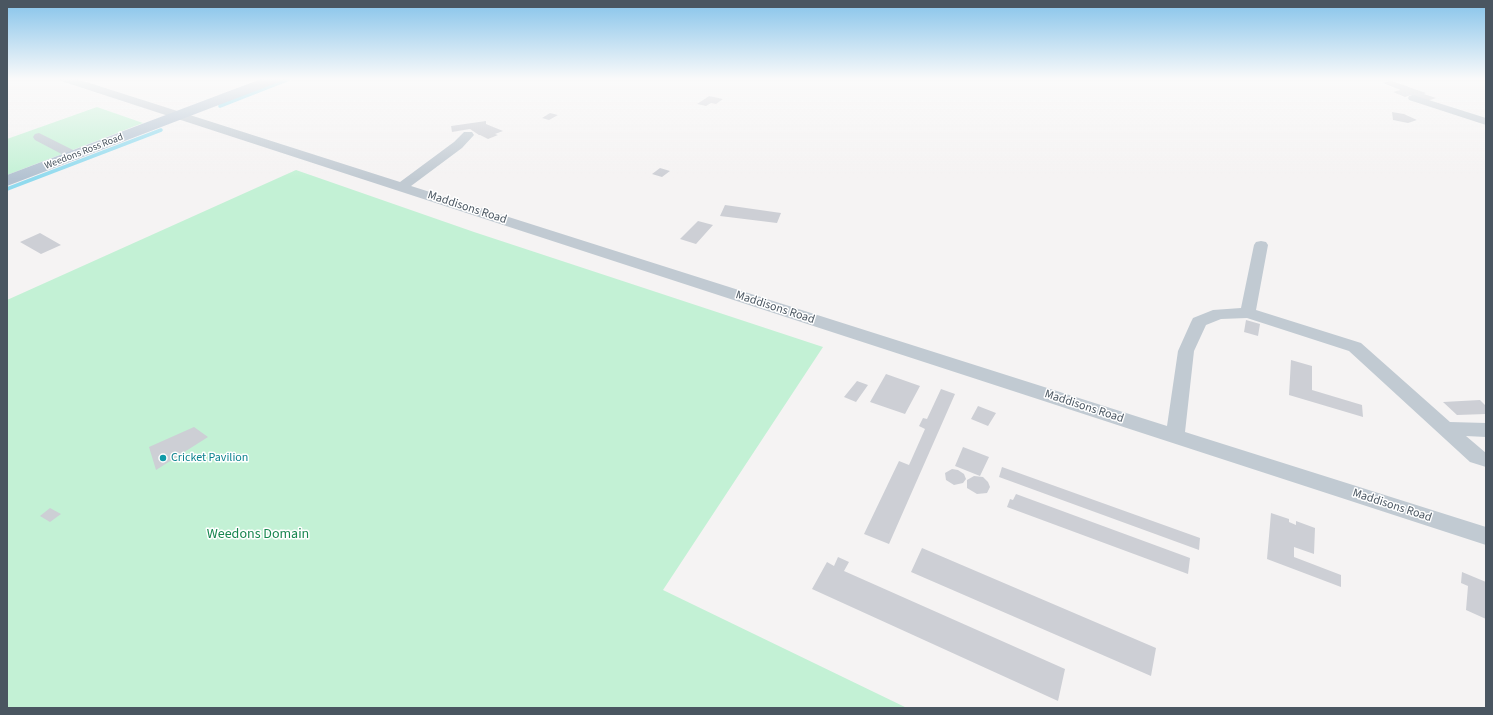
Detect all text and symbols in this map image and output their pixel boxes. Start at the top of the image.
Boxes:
street label: Weedons Ross Road [43,131,125,173]
street label: Maddisons Road [426,188,508,228]
street label: Maddisons Road [734,288,816,328]
street label: Maddisons Road [1043,387,1125,427]
place label: Cricket Pavilion [171,451,248,465]
marker: Cricket Pavilion [158,453,168,463]
street label: Maddisons Road [1351,486,1433,526]
park label: Weedons Domain [207,527,309,543]

